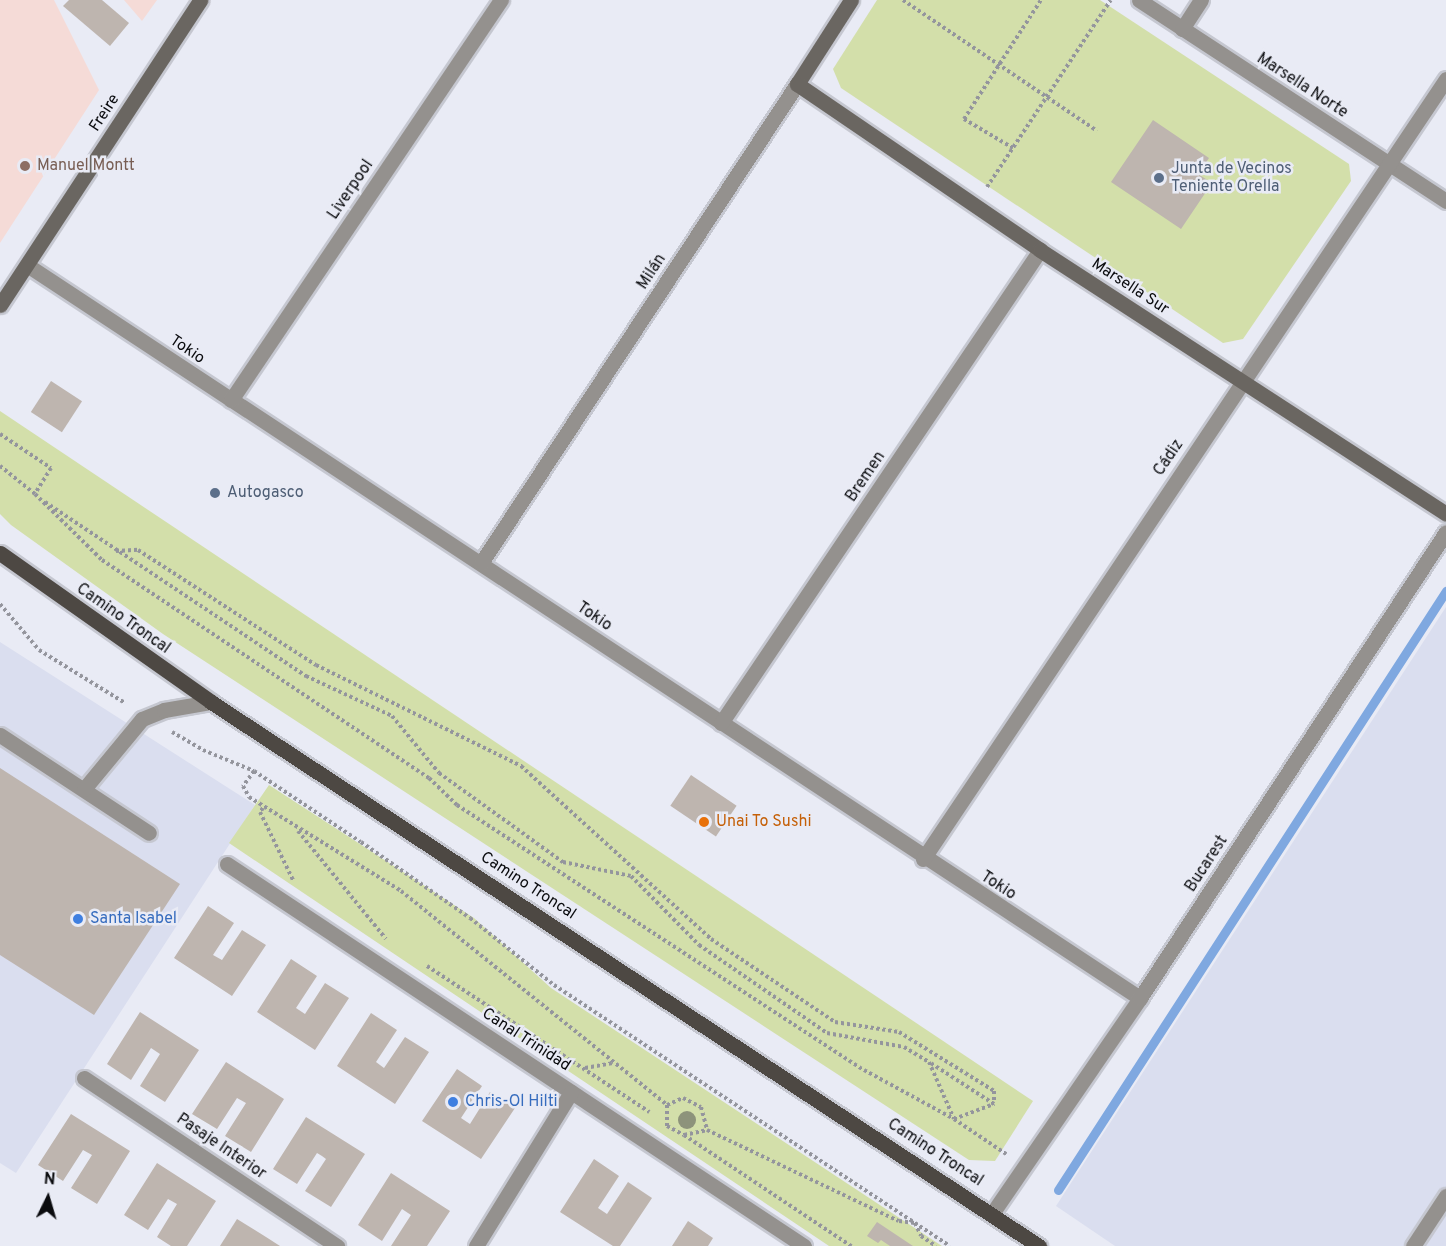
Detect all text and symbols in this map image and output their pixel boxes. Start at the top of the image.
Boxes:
street label: Marsella Norte [1253,49,1351,123]
street label: Freire [86,91,124,135]
place label: Manuel Montt [37,156,135,176]
street label: Liverpool [324,157,378,223]
marker: Manuel Montt [18,159,32,173]
place label: Junta de Vecinos Teniente Orella [1171,159,1292,197]
marker: Junta de Vecinos Teniente Orella [1152,171,1166,185]
street label: Milán [633,251,671,293]
street label: Marsella Sur [1088,255,1172,319]
street label: Tokio [166,331,208,369]
street label: Cádiz [1150,436,1188,480]
street label: Bremen [842,448,890,506]
place label: Autogasco [227,483,304,503]
marker: Autogasco [208,486,222,500]
street label: Camino Troncal [72,579,174,659]
street label: Tokio [573,598,615,636]
place label: Unai To Sushi [716,812,812,832]
marker: Unai To Sushi [697,815,711,829]
street label: Bucarest [1182,832,1232,896]
street label: Camino Troncal [476,848,580,924]
street label: Tokio [977,868,1019,904]
place label: Santa Isabel [90,909,177,929]
marker: Santa Isabel [71,912,85,926]
street label: Canal Trinidad [478,1004,574,1076]
place label: Chris-Ol Hilti [465,1092,558,1112]
marker: Chris-Ol Hilti [446,1095,460,1109]
street label: Pasaje Interior [172,1110,270,1184]
street label: Camino Troncal [883,1115,987,1191]
north arrow [18,1168,78,1228]
text: N [43,1170,56,1191]

